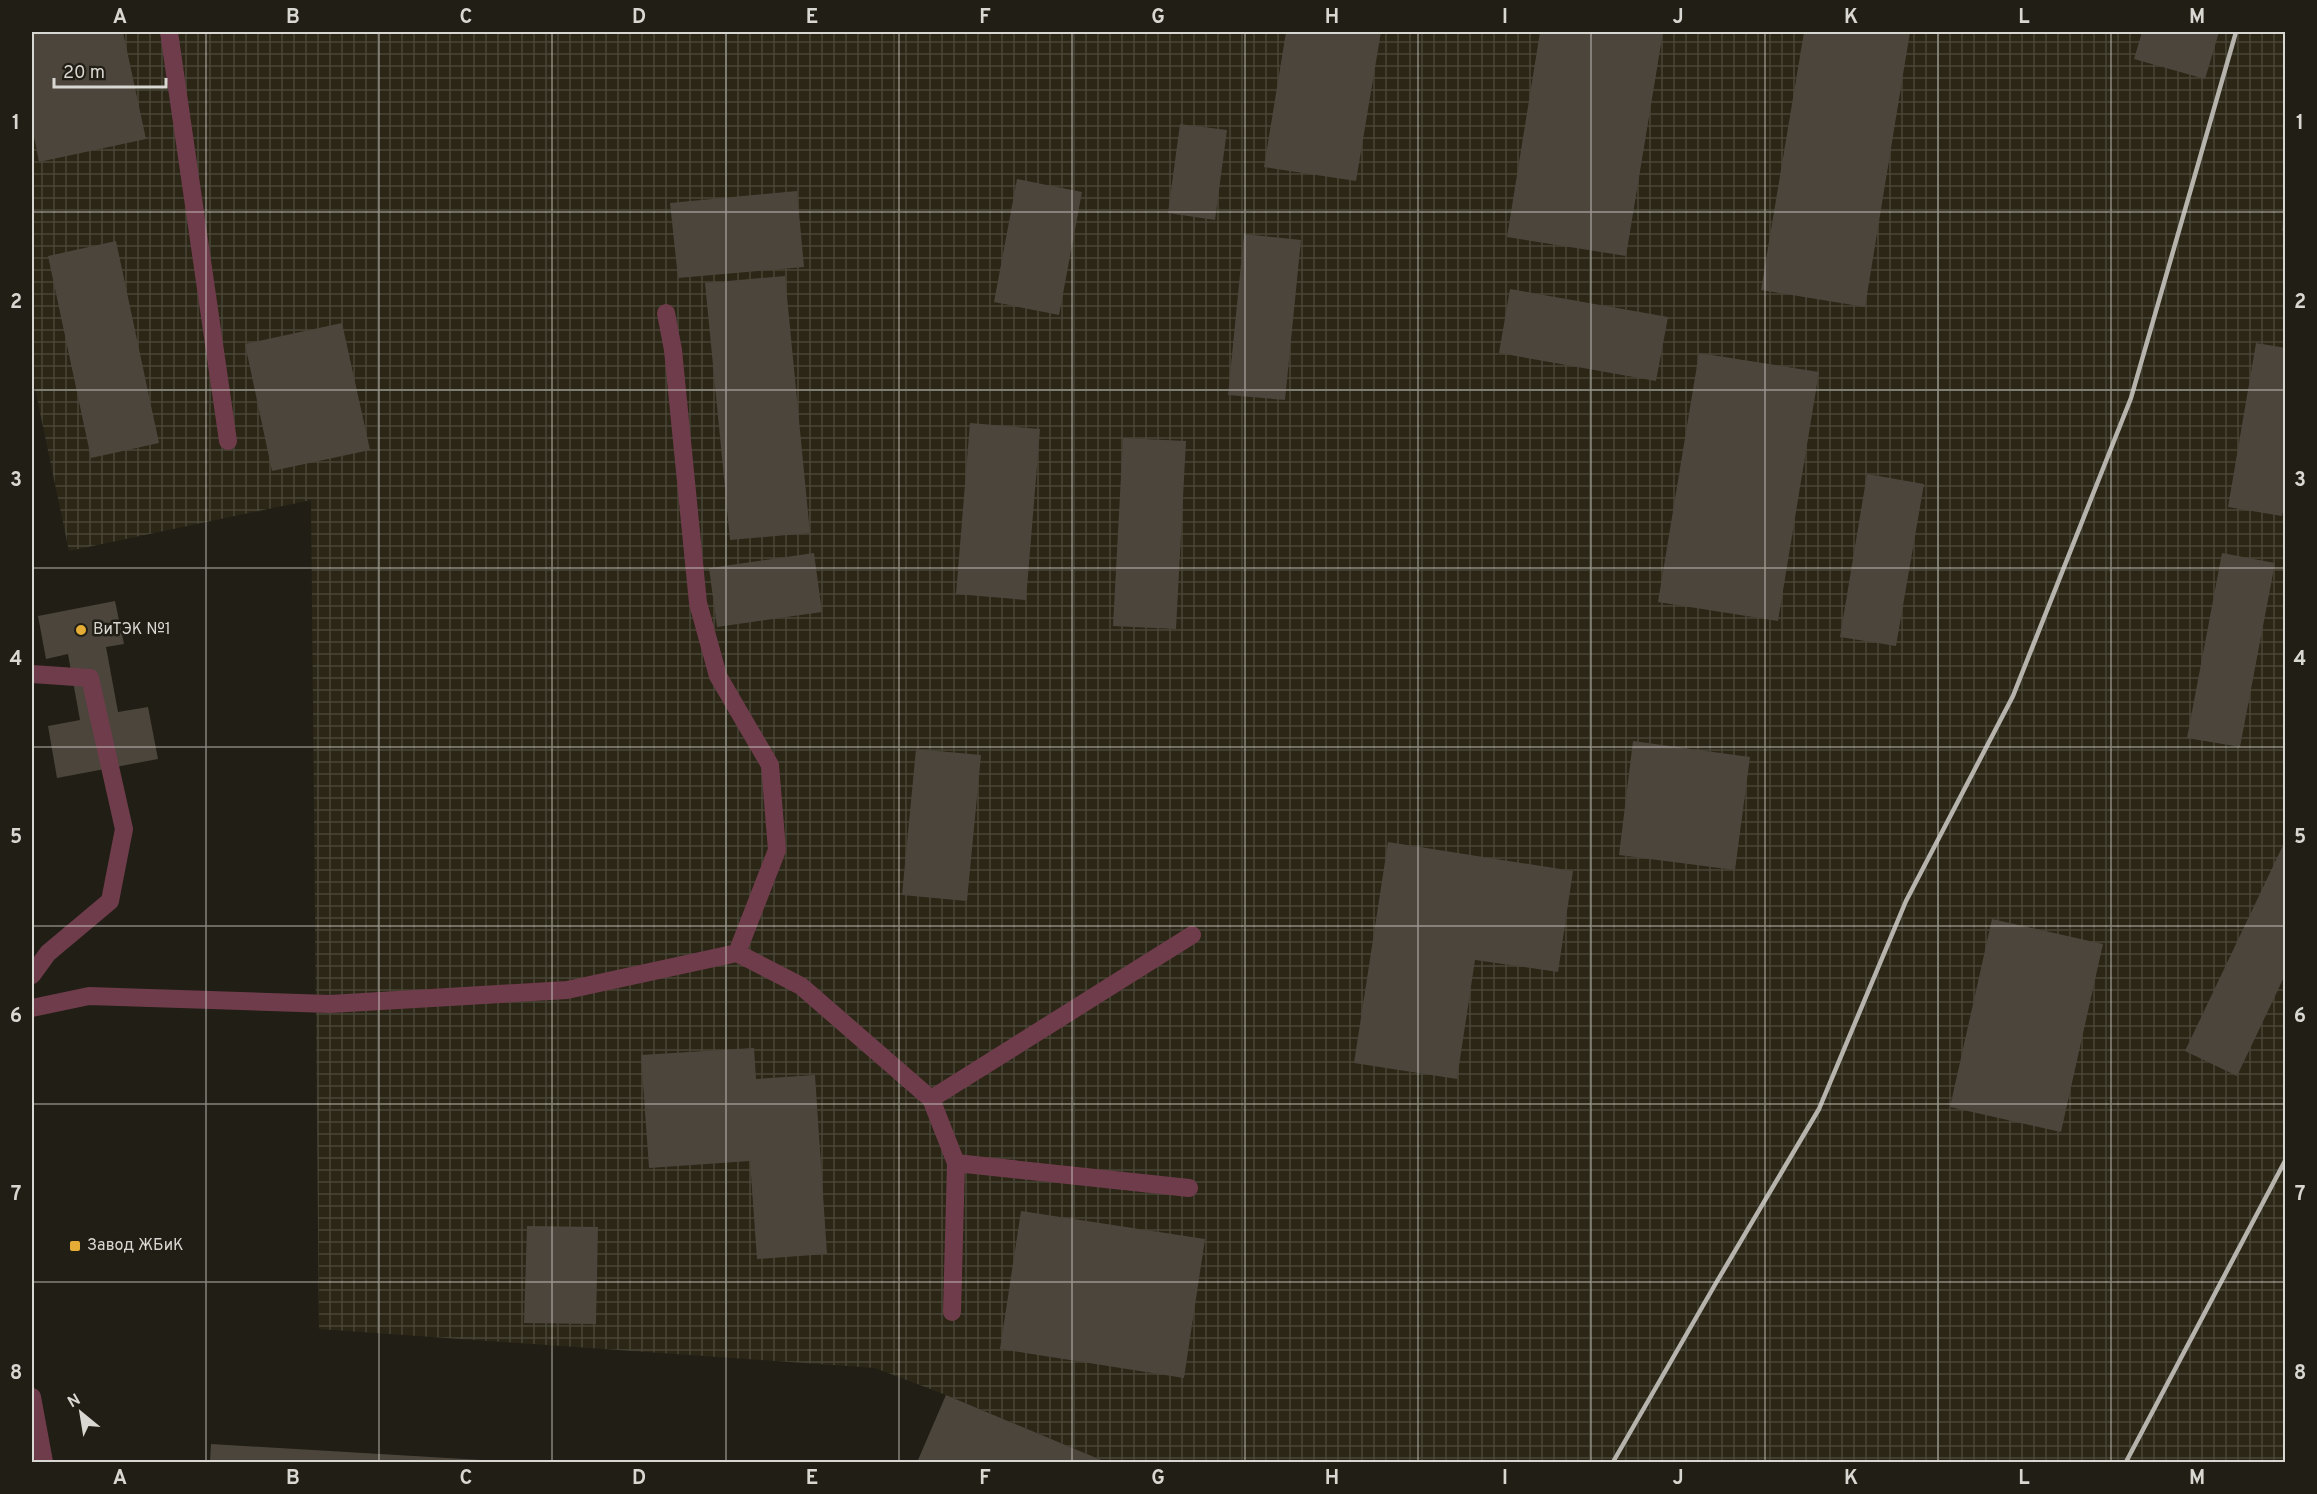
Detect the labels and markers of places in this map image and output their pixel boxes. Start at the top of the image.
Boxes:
place label: ВиТЭК №1 [93,620,171,640]
marker: ВиТЭК №1 [74,623,88,637]
place label: Завод ЖБиК [87,1236,184,1256]
marker: Завод ЖБиК [68,1239,82,1253]

